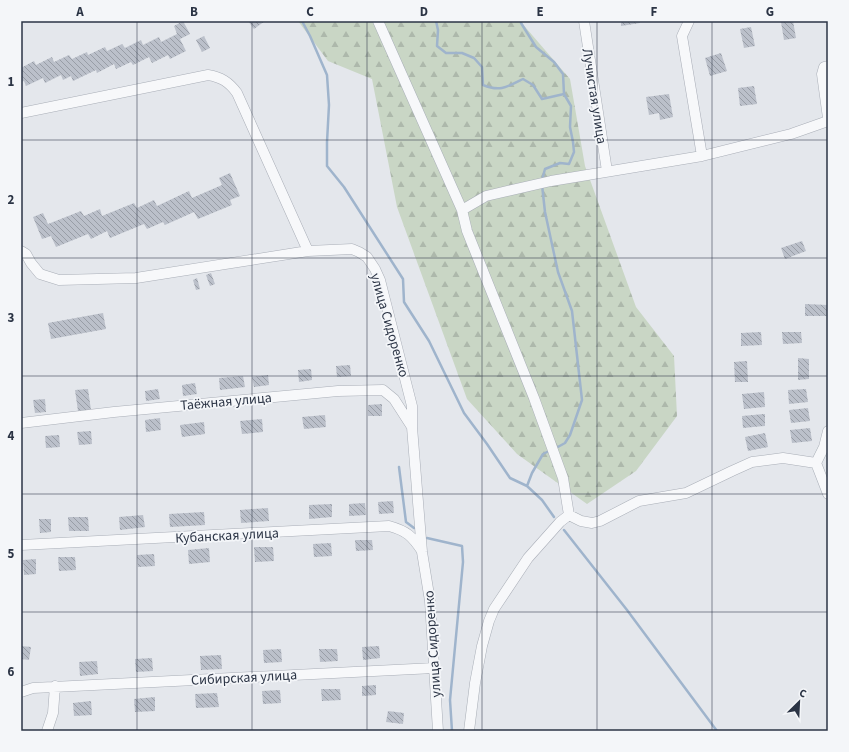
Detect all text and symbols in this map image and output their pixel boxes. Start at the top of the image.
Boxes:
text: A [75,3,84,21]
text: B [190,3,198,21]
text: C [306,3,314,21]
text: D [420,3,428,21]
text: E [536,3,544,21]
text: F [651,3,658,21]
text: G [766,3,774,21]
street label: Лучистая улица [577,47,611,145]
text: 1 [8,73,15,91]
text: 2 [8,191,15,209]
street label: улица Сидоренко [365,271,413,380]
text: 3 [8,309,15,327]
street label: Таёжная улица [180,388,273,416]
text: 4 [8,427,15,445]
street label: Кубанская улица [175,523,279,549]
text: 5 [8,545,15,563]
street label: улица Сидоренко [419,590,447,698]
text: 6 [8,663,15,681]
street label: Сибирская улица [191,665,298,691]
north arrow [779,682,819,722]
text: С [797,685,809,702]

